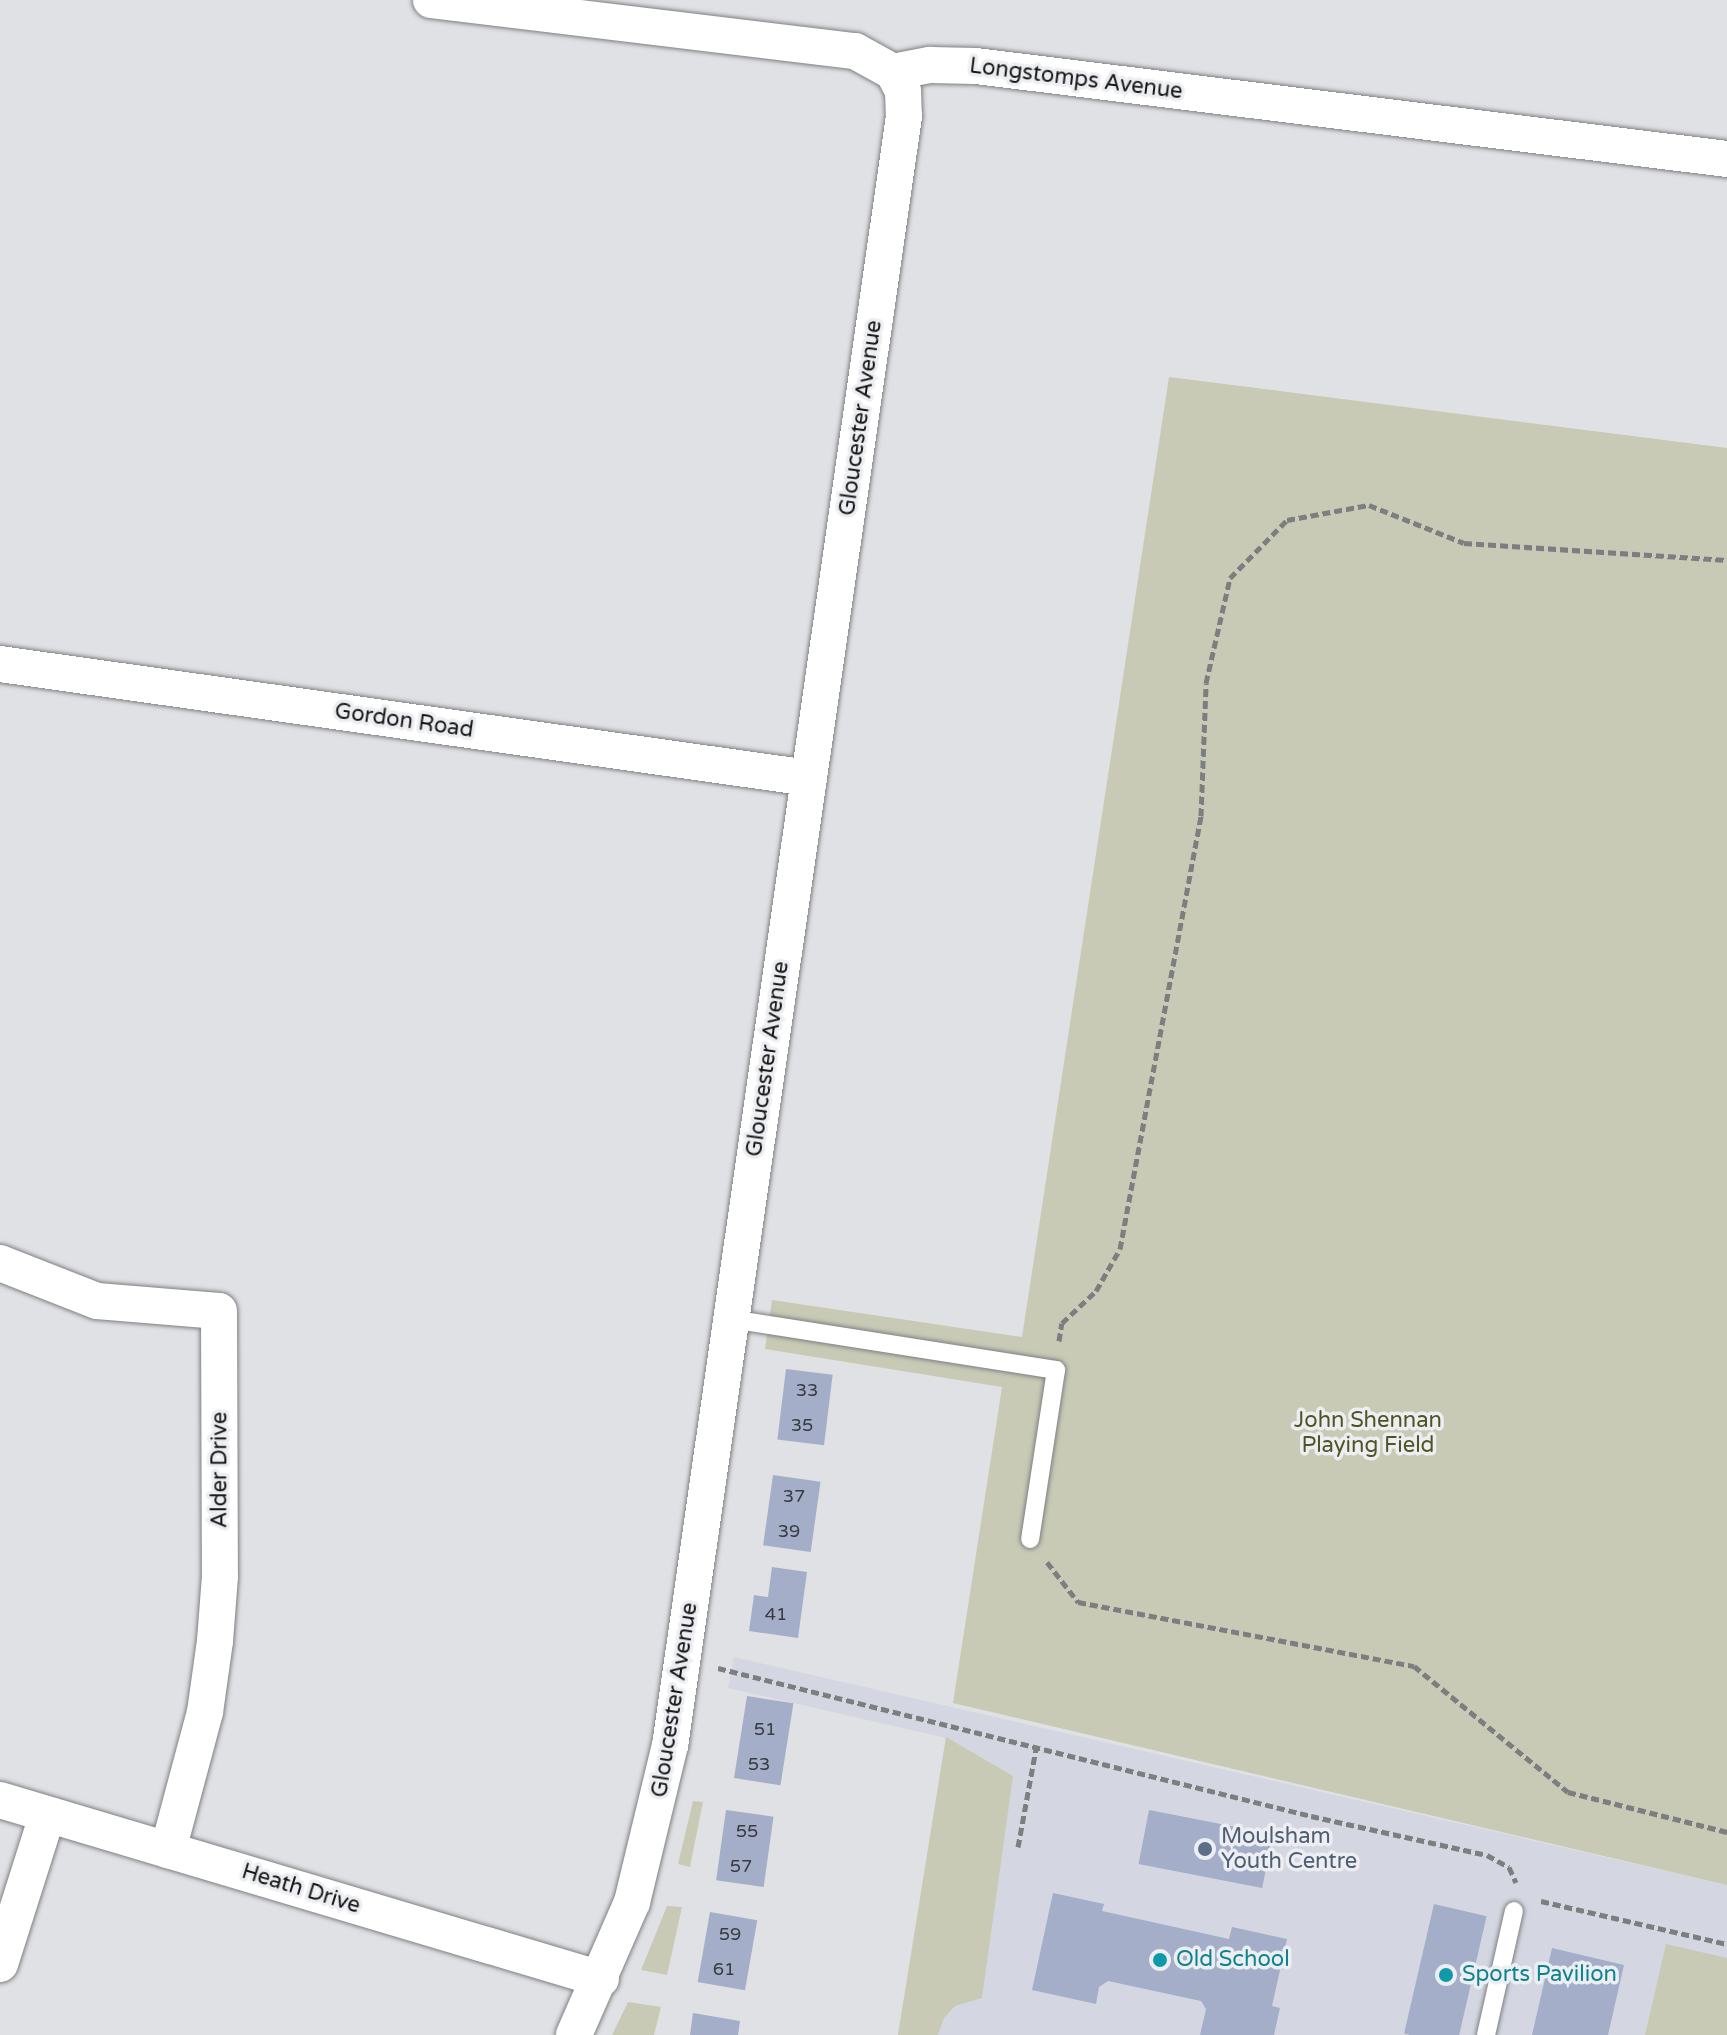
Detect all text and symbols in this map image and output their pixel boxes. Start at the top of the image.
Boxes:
street label: Longstomps Avenue [968,53,1184,105]
street label: Gloucester Avenue [834,319,888,517]
street label: Gordon Road [333,698,475,744]
street label: Gloucester Avenue [741,960,795,1158]
house number: 33 [796,1379,818,1401]
park label: John Shennan Playing Field [1294,1407,1442,1458]
street label: Alder Drive [207,1412,233,1528]
house number: 35 [791,1414,813,1436]
house number: 37 [783,1485,805,1507]
house number: 39 [778,1520,800,1542]
street label: Gloucester Avenue [647,1601,703,1799]
house number: 41 [765,1603,787,1625]
house number: 51 [754,1718,776,1740]
house number: 53 [748,1753,770,1775]
house number: 55 [736,1820,758,1842]
place label: Moulsham Youth Centre [1221,1823,1357,1874]
marker: Moulsham Youth Centre [1196,1840,1214,1858]
house number: 57 [730,1855,752,1877]
street label: Heath Drive [239,1858,363,1920]
house number: 59 [719,1923,741,1945]
place label: Old School [1176,1947,1290,1973]
marker: Old School [1151,1951,1169,1969]
house number: 61 [713,1958,735,1980]
place label: Sports Pavilion [1462,1962,1617,1988]
marker: Sports Pavilion [1437,1966,1455,1984]

